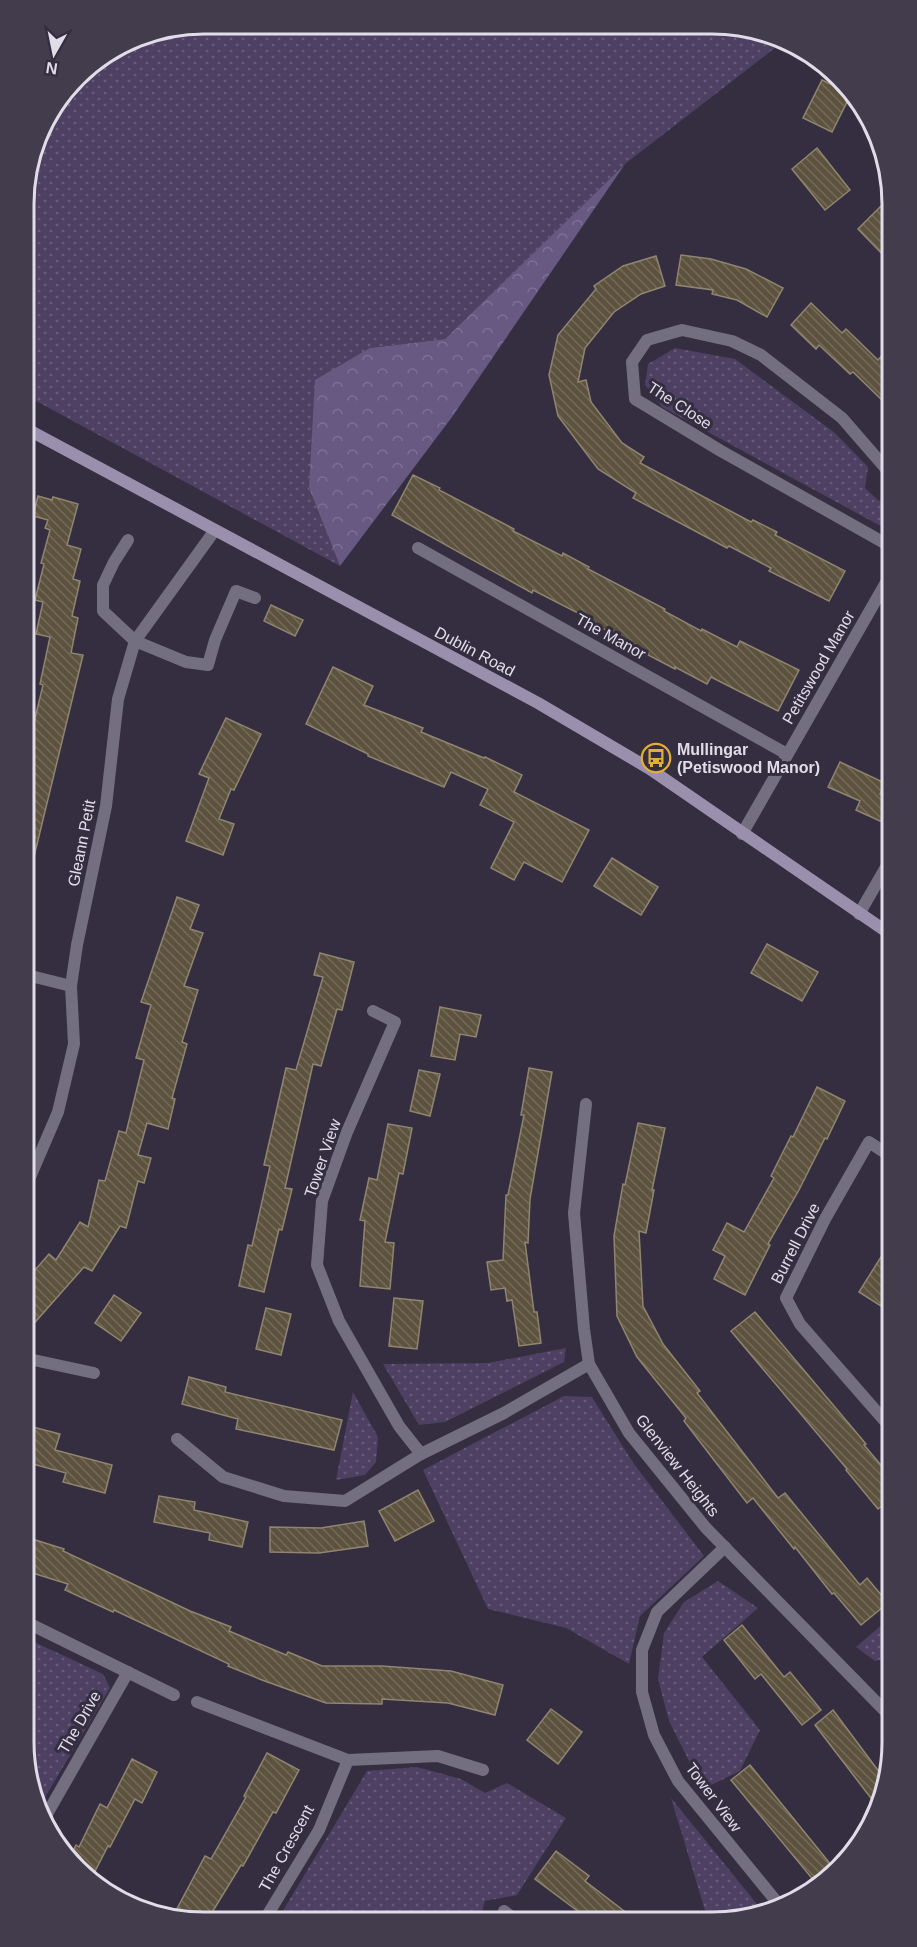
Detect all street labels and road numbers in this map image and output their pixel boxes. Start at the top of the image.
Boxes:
street label: The Close [645,378,715,432]
street label: Petitswood Manor [779,607,858,727]
street label: The Manor [573,610,649,663]
street label: Dublin Road [432,623,518,680]
street label: Gleann Petit [65,798,98,888]
street label: Tower View [301,1116,344,1199]
street label: Burrell Drive [768,1200,823,1286]
street label: Glenview Heights [633,1411,723,1520]
street label: The Drive [55,1688,104,1757]
street label: Tower View [682,1760,745,1835]
street label: The Crescent [256,1802,317,1894]

